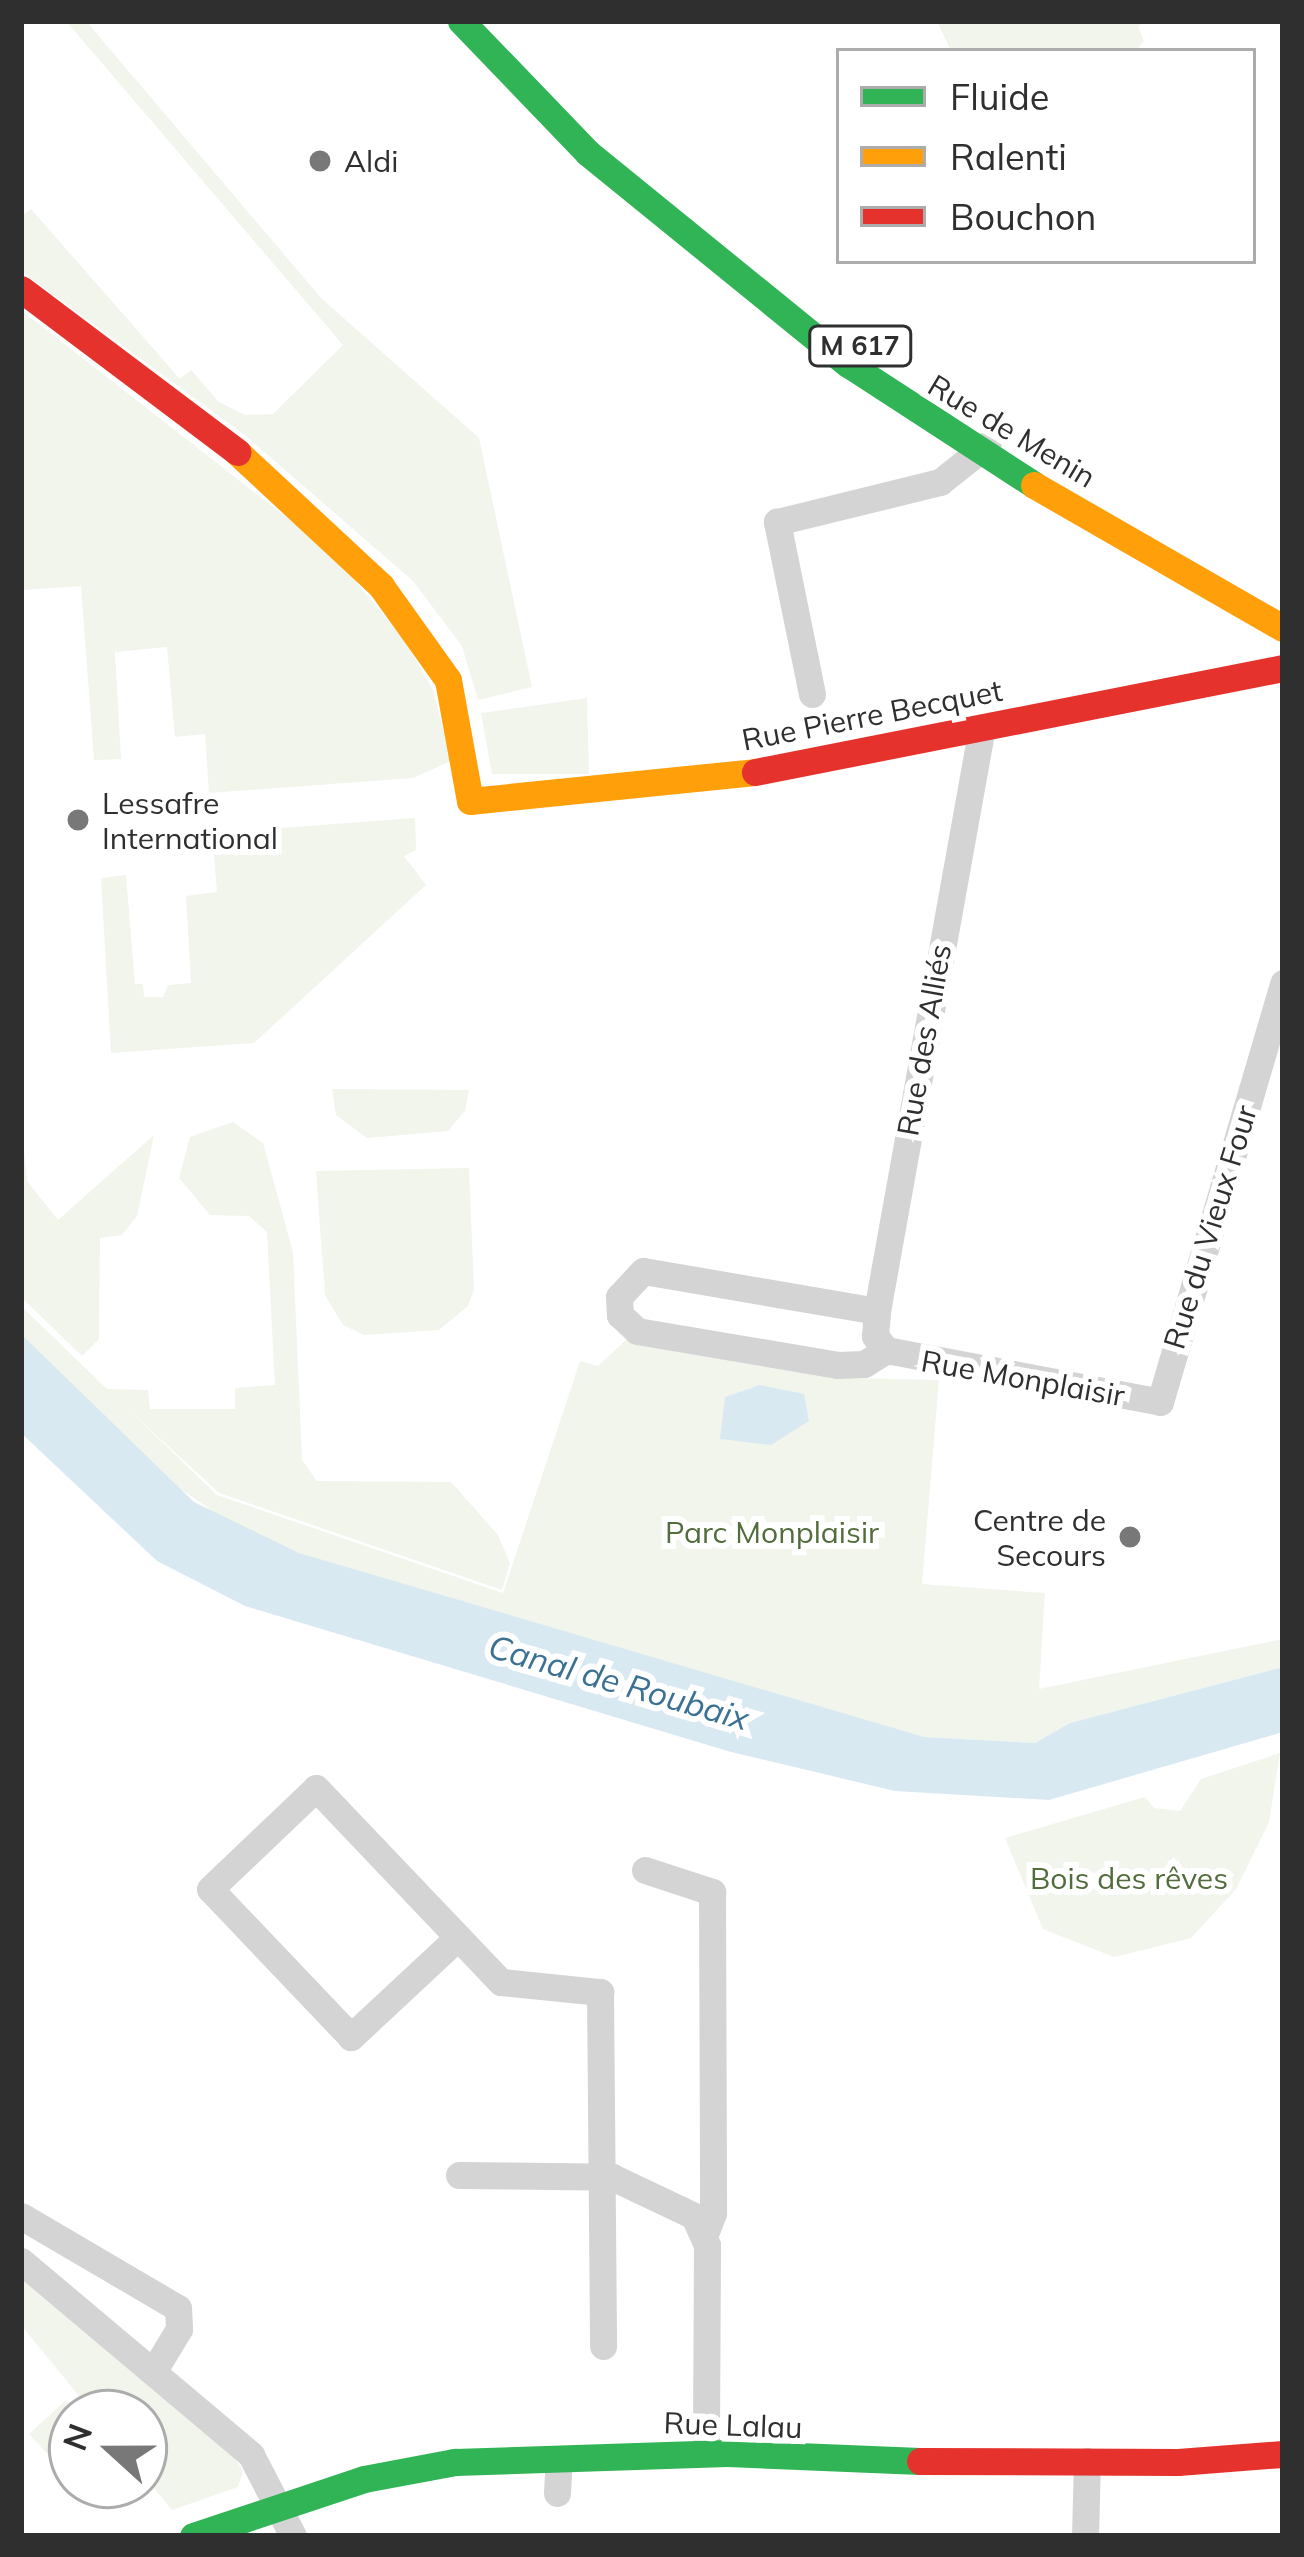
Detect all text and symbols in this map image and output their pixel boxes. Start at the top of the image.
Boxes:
legend [836,48,1256,264]
text: Fluide [950,74,1049,119]
text: Ralenti [950,134,1067,179]
place label: Aldi [344,143,398,179]
marker: Aldi [307,148,333,174]
text: Bouchon [950,194,1096,239]
road number: M 617 [806,325,914,367]
street label: Rue de Menin [922,367,1102,495]
street label: Rue Pierre Becquet [739,672,1005,758]
place label: Lessafre International [102,785,278,856]
marker: Lessafre International [65,807,91,833]
street label: Rue des Alliés [889,941,959,1139]
street label: Rue du Vieux Four [1156,1101,1264,1353]
street label: Rue Monplaisir [919,1342,1127,1414]
place label: Centre de Secours [973,1502,1106,1573]
park label: Parc Monplaisir [665,1514,879,1550]
marker: Centre de Secours [1117,1524,1143,1550]
water label: Canal de Roubaix [484,1626,754,1738]
park label: Bois des rêves [1030,1860,1228,1896]
north arrow [48,2389,168,2509]
street label: Rue Lalau [663,2405,803,2445]
text: N [53,2418,100,2456]

